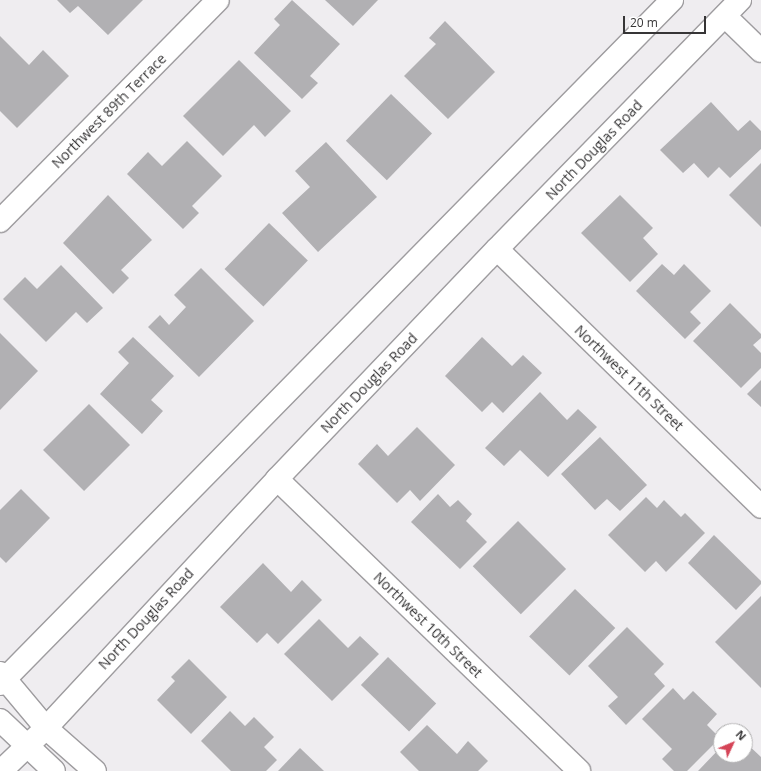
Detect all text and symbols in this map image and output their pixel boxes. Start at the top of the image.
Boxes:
scale bar [625,8,708,34]
text: 20 m [630,14,658,31]
street label: Northwest 89th Terrace [48,50,170,172]
street label: North Douglas Road [542,97,646,203]
street label: Northwest 11th Street [571,322,687,434]
street label: North Douglas Road [317,330,421,436]
street label: North Douglas Road [95,565,197,673]
street label: Northwest 10th Street [370,569,486,681]
north arrow [713,723,753,763]
text: N [733,727,750,743]

